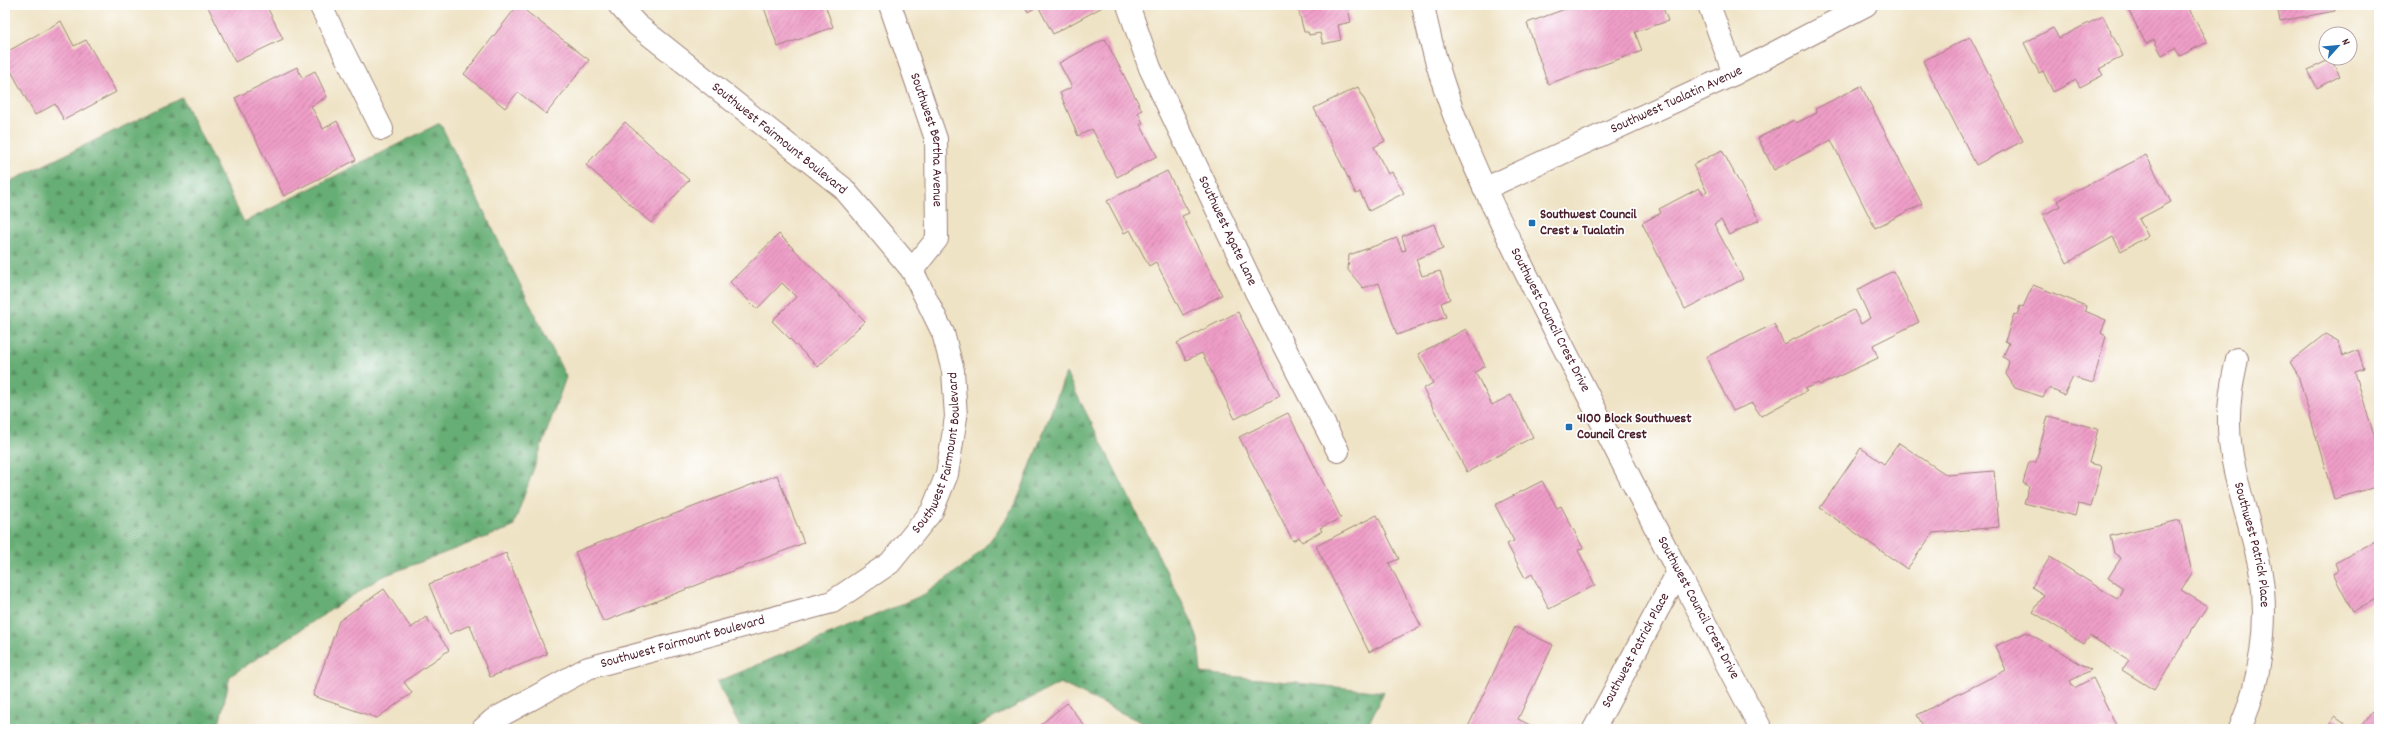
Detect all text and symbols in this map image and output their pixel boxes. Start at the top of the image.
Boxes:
north arrow [2318,26,2358,66]
text: N [2337,36,2354,49]
street label: Southwest Tualatin Avenue [1607,61,1746,139]
street label: Southwest Bertha Avenue [904,70,947,207]
street label: Southwest Fairmount Boulevard [707,78,851,200]
street label: Southwest Agate Lane [1193,173,1262,289]
place label: Southwest Council Crest & Tualatin [1540,205,1637,241]
marker: Southwest Council Crest & Tualatin [1527,218,1537,228]
street label: Southwest Council Crest Drive [1505,245,1595,396]
street label: Southwest Fairmount Boulevard [907,372,966,538]
place label: 4100 Block Southwest Council Crest [1577,409,1692,445]
marker: 4100 Block Southwest Council Crest [1564,422,1574,432]
street label: Southwest Patrick Place [2228,480,2274,608]
street label: Southwest Council Crest Drive [1652,533,1744,683]
street label: Southwest Patrick Place [1597,589,1675,712]
street label: Southwest Fairmount Boulevard [598,611,767,674]

